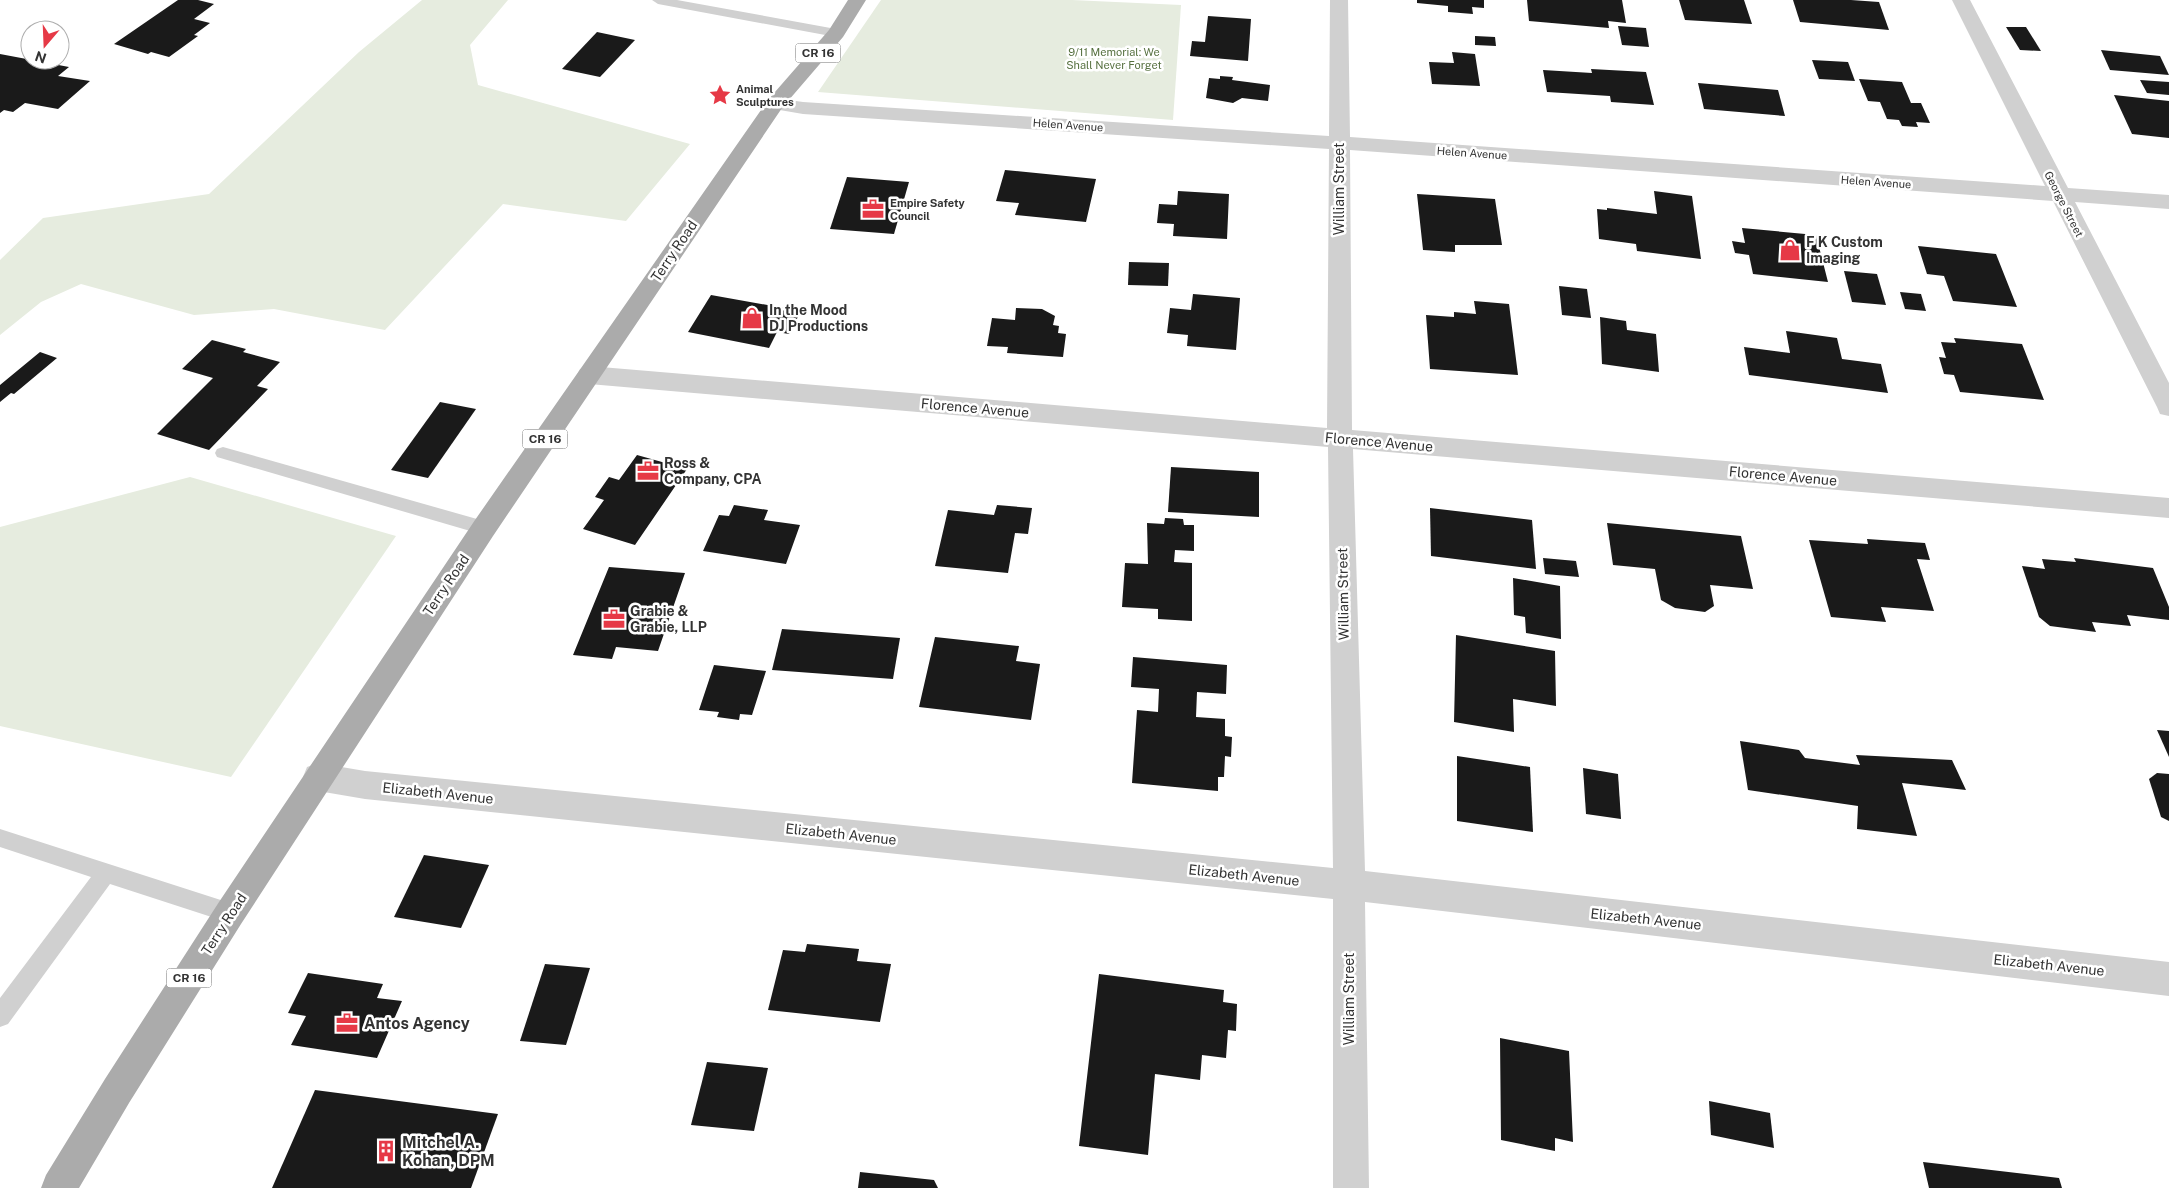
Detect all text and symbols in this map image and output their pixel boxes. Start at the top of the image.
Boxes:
north arrow [20,20,70,70]
road number: CR 16 [796,44,840,62]
park label: 9/11 Memorial: We Shall Never Forget [1066,46,1162,71]
text: N [33,48,49,67]
place icon: Animal Sculptures [707,82,733,108]
place label: Animal Sculptures [736,83,794,108]
street label: Helen Avenue [1032,117,1104,133]
street label: William Street [1331,143,1347,235]
street label: Helen Avenue [1436,145,1508,161]
street label: George Street [2042,169,2086,239]
street label: Helen Avenue [1840,174,1912,190]
office icon: Empire Safety Council [860,196,886,222]
place label: Empire Safety Council [890,197,965,222]
street label: Terry Road [648,217,700,285]
place label: F K Custom Imaging [1806,234,1883,266]
shop icon: F K Custom Imaging [1777,237,1803,263]
place label: In the Mood DJ Productions [769,302,868,334]
shop icon: In the Mood DJ Productions [739,305,765,331]
street label: Florence Avenue [920,395,1030,421]
road number: CR 16 [522,429,568,448]
street label: Florence Avenue [1324,429,1434,455]
place label: Ross & Company, CPA [664,455,762,487]
office icon: Ross & Company, CPA [635,458,661,484]
street label: Florence Avenue [1728,463,1838,489]
street label: William Street [1334,548,1352,640]
street label: Terry Road [420,551,472,619]
place label: Grabie & Grabie, LLP [630,603,707,635]
office icon: Grabie & Grabie, LLP [601,606,627,632]
street label: Elizabeth Avenue [382,779,494,807]
street label: Elizabeth Avenue [785,820,897,848]
street label: Elizabeth Avenue [1188,861,1300,889]
street label: Terry Road [198,890,250,958]
street label: Elizabeth Avenue [1590,905,1702,933]
street label: Elizabeth Avenue [1993,951,2105,979]
street label: William Street [1341,953,1357,1045]
road number: CR 16 [166,968,212,988]
office icon: Antos Agency [334,1010,360,1036]
place label: Antos Agency [364,1014,470,1033]
place label: Mitchel A. Kohan, DPM [402,1133,495,1170]
building icon: Mitchel A. Kohan, DPM [373,1138,399,1164]

